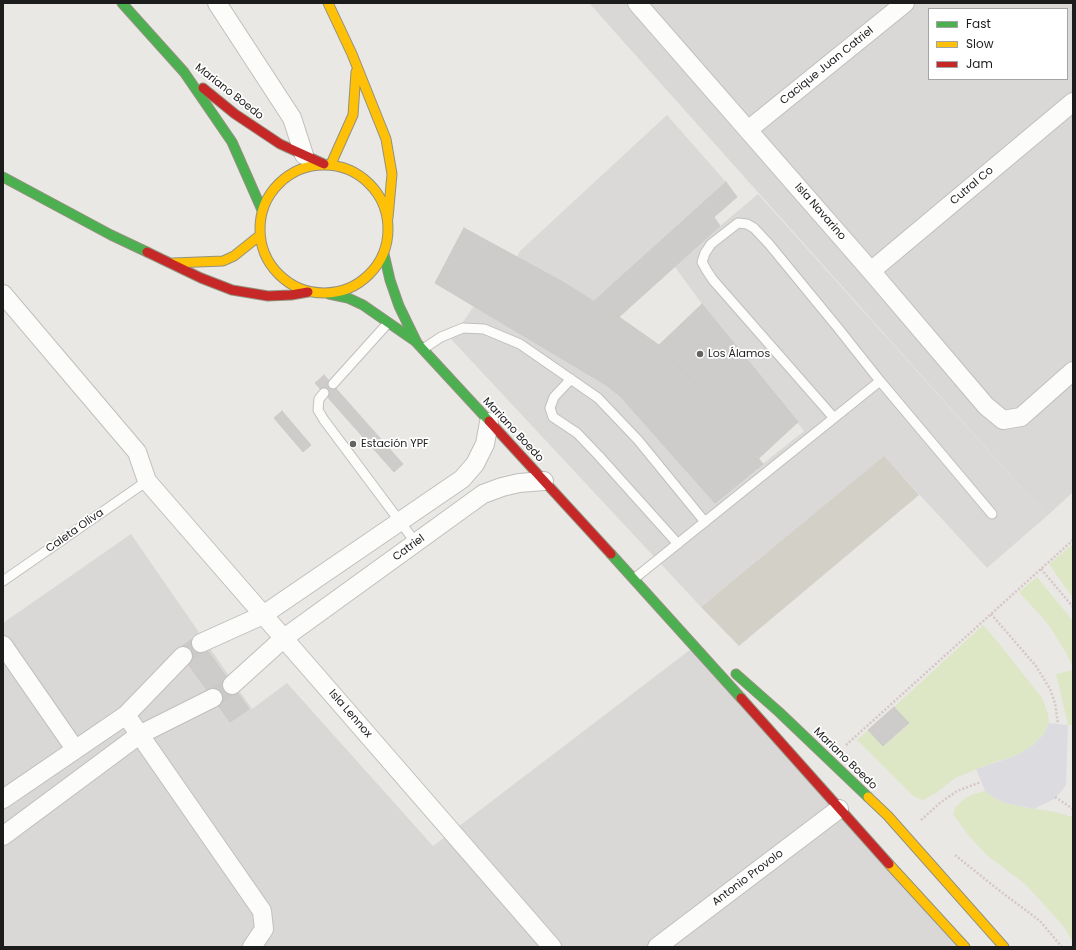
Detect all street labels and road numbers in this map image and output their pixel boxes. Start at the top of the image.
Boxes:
street label: Cacique Juan Catriel [778,24,876,108]
street label: Mariano Boedo [192,61,266,123]
street label: Cutral Co [948,164,996,208]
street label: Isla Navarino [792,181,848,243]
street label: Mariano Boedo [480,395,546,465]
street label: Caleta Oliva [44,506,106,556]
street label: Catriel [390,532,428,564]
street label: Isla Lennox [326,687,374,741]
street label: Mariano Boedo [810,725,880,793]
street label: Antonio Provolo [710,847,786,909]

